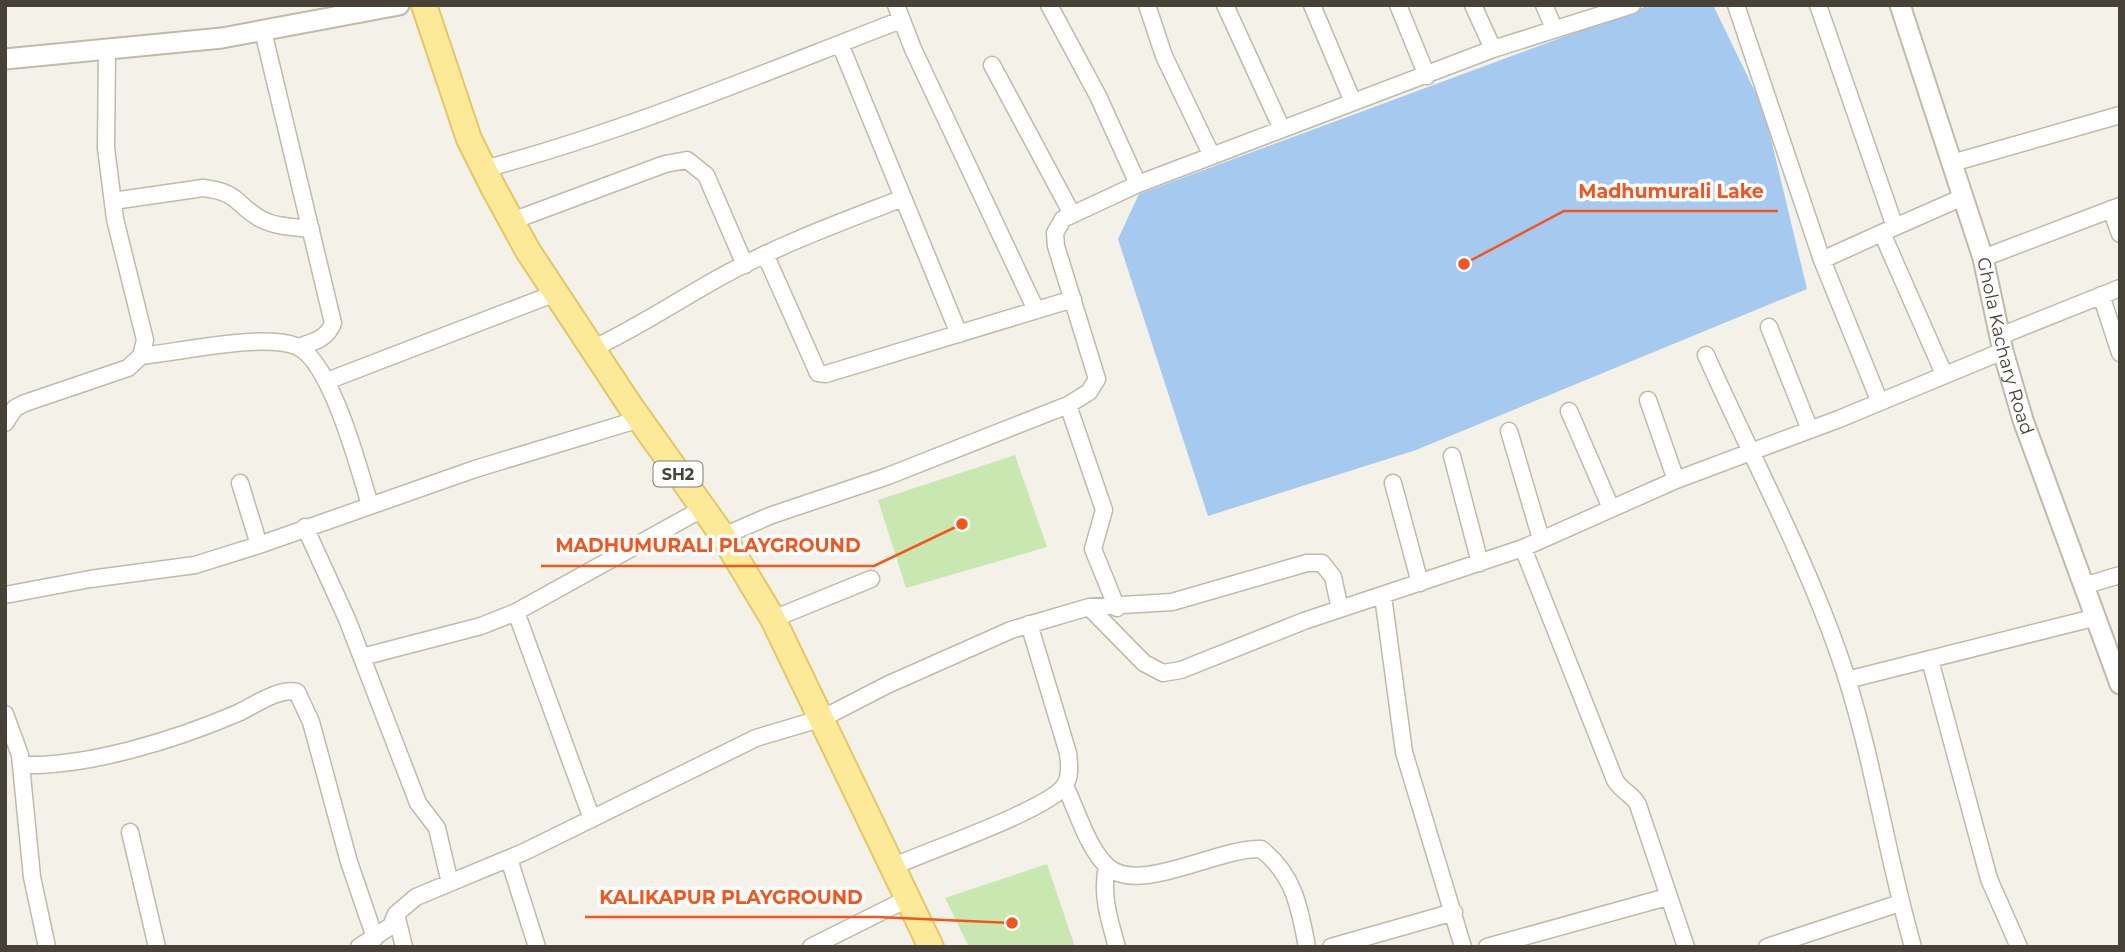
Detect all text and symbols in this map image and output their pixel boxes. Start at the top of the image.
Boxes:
callout: Madhumurali Lake [1564,171,1778,211]
text: Madhumurali Lake [1578,180,1764,203]
street label: Ghola Kachary Road [1972,255,2038,438]
road number: SH2 [654,461,702,486]
callout: MADHUMURALI PLAYGROUND [541,526,874,566]
text: MADHUMURALI PLAYGROUND [555,534,861,557]
callout: KALIKAPUR PLAYGROUND [585,877,877,917]
text: KALIKAPUR PLAYGROUND [599,886,863,909]

